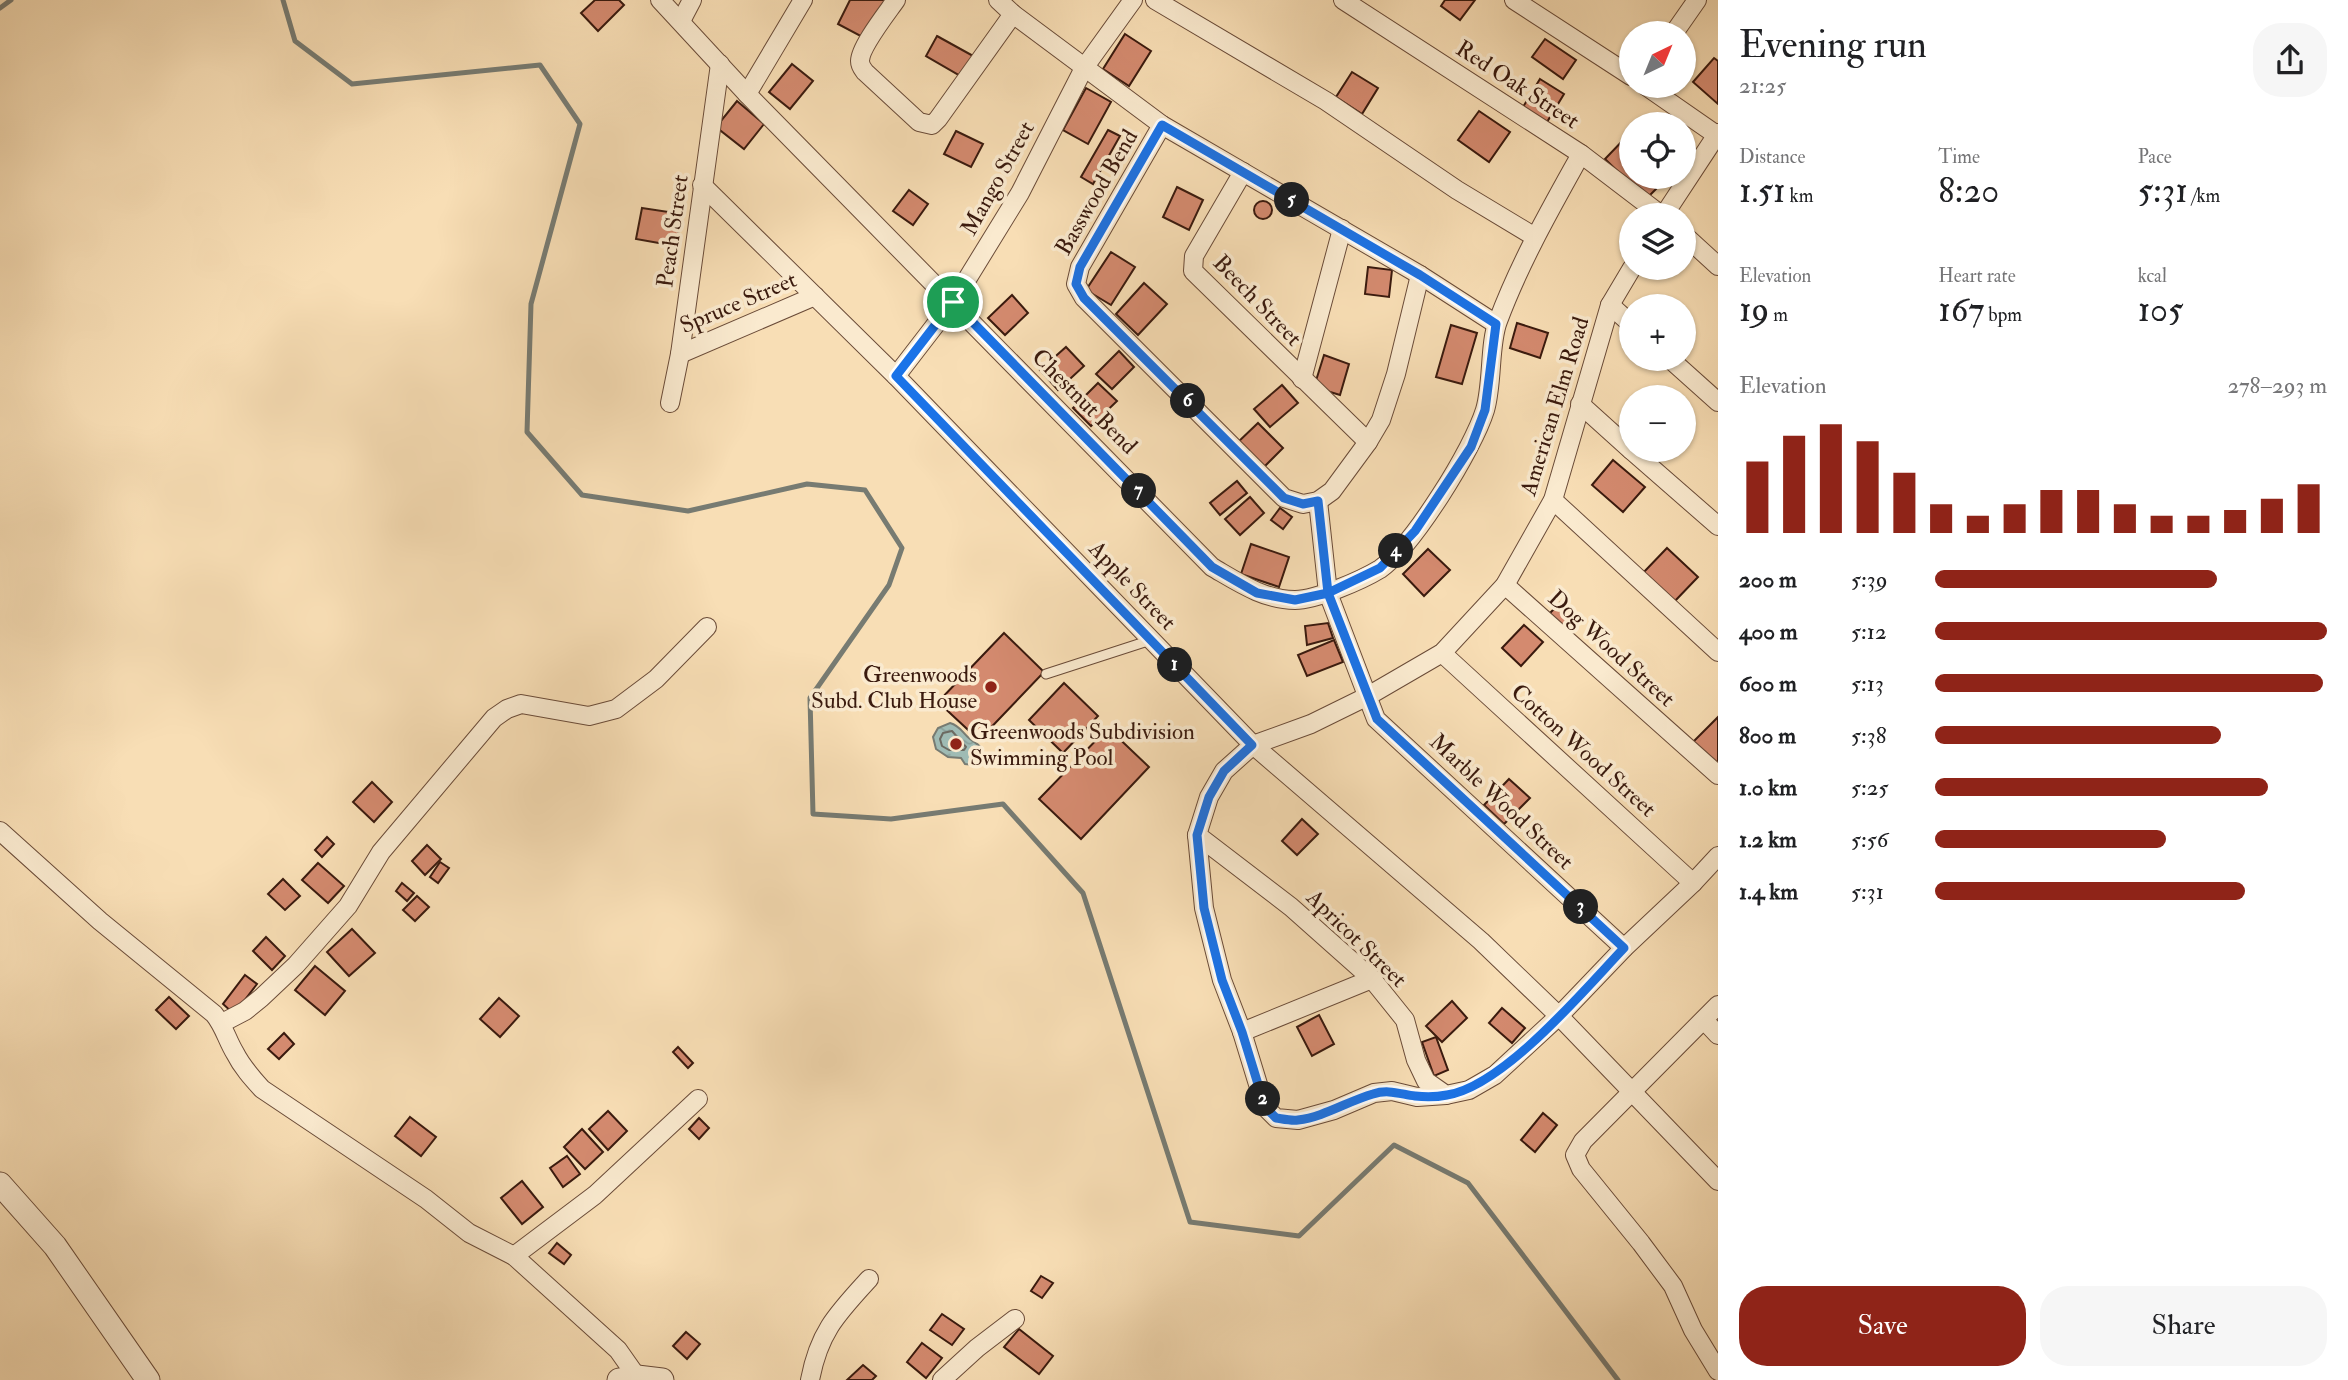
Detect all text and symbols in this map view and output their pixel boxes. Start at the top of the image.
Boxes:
north arrow [1619,21,1696,98]
map controls [1619,21,1696,462]
text: Evening run [1739,21,1927,69]
button: share [2253,23,2327,97]
street label: Red Oak Street [1450,34,1585,135]
text: 21:25 [1739,71,1786,100]
button: locate [1619,112,1696,189]
street label: Mango Street [954,116,1041,240]
street label: Basswood Bend [1049,124,1144,260]
text: Distance [1739,145,1805,169]
text: Time [1938,145,1980,169]
text: Pace [2138,145,2172,169]
text: 1.51 [1739,169,1786,213]
text: 8:20 [1938,169,1999,213]
text: 5:31 [2138,169,2188,213]
street label: Peach Street [650,173,695,289]
pin: 5 [1274,182,1310,218]
text: km [1786,184,1813,208]
text: /km [2188,184,2220,208]
text: 5 [1287,187,1296,211]
button: layers [1619,203,1696,280]
street label: Beech Street [1207,249,1308,352]
text: Elevation [1739,264,1811,288]
text: Heart rate [1938,264,2016,288]
text: kcal [2138,264,2167,288]
street label: Spruce Street [675,265,801,341]
pin [923,272,983,332]
icon: arrive [934,283,972,321]
text: 19 [1739,288,1769,332]
text: 167 [1938,288,1984,332]
text: 105 [2138,288,2183,332]
button: + [1619,294,1696,371]
text: m [1769,303,1788,327]
text: bpm [1984,303,2022,327]
street label: American Elm Road [1513,313,1595,500]
street label: Chestnut Bend [1026,342,1144,460]
text: Elevation [1739,371,1827,400]
text: 278–293 m [2227,371,2327,400]
pin: 6 [1170,384,1206,418]
button: − [1619,385,1696,462]
text: 6 [1183,388,1192,412]
pin: 7 [1122,474,1156,508]
text: 7 [1134,478,1143,502]
street label: Apple Street [1081,534,1182,637]
pin: 4 [1378,534,1414,568]
text: 4 [1390,538,1401,562]
text: 200 m [1739,565,1797,594]
text: 5:39 [1851,565,1887,594]
street label: Dog Wood Street [1542,584,1681,713]
text: 400 m [1739,617,1798,646]
text: 5:12 [1851,617,1887,646]
pin: 1 [1158,648,1192,682]
text: 1 [1171,652,1178,676]
place label: Greenwoods Subd. Club House [811,660,977,715]
text: 600 m [1739,669,1797,698]
text: 5:13 [1851,669,1884,698]
street label: Cotton Wood Street [1505,677,1662,823]
marker: Greenwoods Subd. Club House [983,679,999,695]
place label: Greenwoods Subdivision Swimming Pool [970,717,1195,772]
text: 800 m [1739,721,1796,750]
text: 5:38 [1851,721,1886,750]
street label: Marble Wood Street [1424,727,1580,876]
marker: Greenwoods Subdivision Swimming Pool [948,736,964,752]
text: 1.0 km [1739,773,1797,802]
text: 5:25 [1851,773,1889,802]
text: 1.2 km [1739,825,1797,854]
text: 5:56 [1851,825,1888,854]
text: 1.4 km [1739,877,1798,906]
text: 5:31 [1851,877,1884,906]
street label: Apricot Street [1299,883,1413,994]
pin: 3 [1564,890,1598,925]
text: 3 [1577,894,1584,918]
pin: 2 [1246,1082,1280,1116]
text: 2 [1258,1086,1267,1110]
button: Save [1739,1286,2026,1366]
button: Share [2040,1286,2327,1366]

